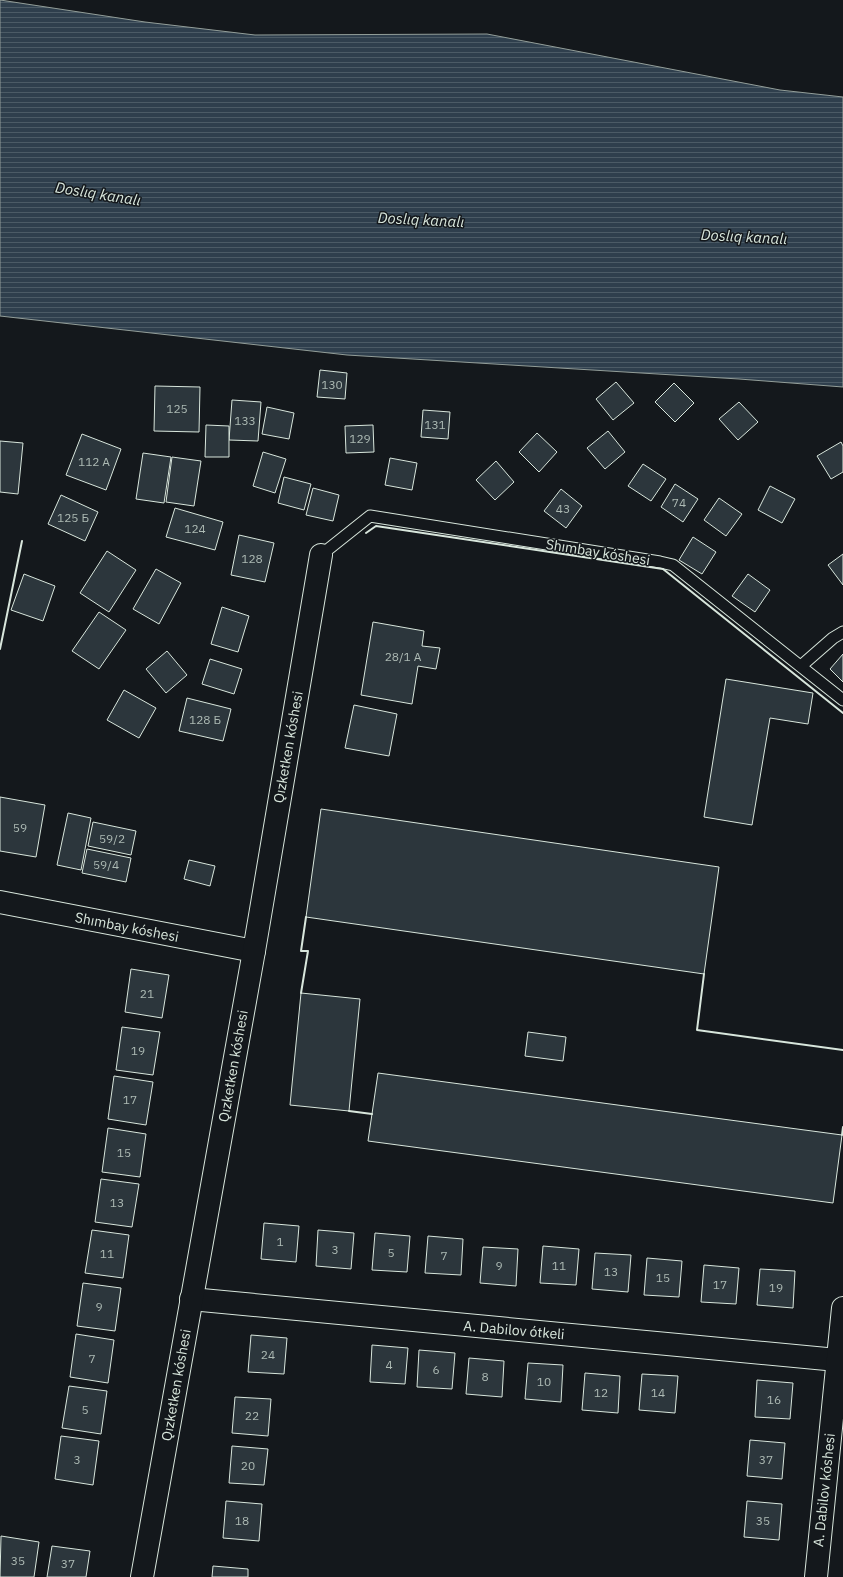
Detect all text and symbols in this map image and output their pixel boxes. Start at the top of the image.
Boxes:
water label: Doslıq kanalı [54,177,142,210]
water label: Doslıq kanalı [377,208,465,231]
water label: Doslıq kanalı [700,225,788,248]
house number: 130 [321,377,343,392]
house number: 125 [166,401,188,416]
house number: 133 [234,413,256,428]
house number: 131 [424,417,446,432]
house number: 129 [349,431,371,446]
house number: 112 А [78,454,110,469]
house number: 74 [672,495,686,510]
house number: 43 [556,501,570,516]
house number: 125 Б [57,510,89,525]
house number: 124 [184,521,206,536]
street label: Shımbay kóshesi [545,535,651,569]
house number: 128 [241,551,263,566]
house number: 28/1 А [385,649,422,664]
street label: Qızketken kóshesi [269,690,307,804]
house number: 128 Б [189,712,221,727]
house number: 59 [13,820,27,835]
house number: 59/2 [99,831,125,846]
house number: 59/4 [93,857,119,872]
street label: Shımbay kóshesi [74,908,180,946]
house number: 21 [140,986,154,1001]
street label: Qızketken kóshesi [214,1009,252,1123]
house number: 19 [131,1043,145,1058]
house number: 17 [123,1092,137,1107]
house number: 15 [117,1145,131,1160]
house number: 13 [110,1195,124,1210]
house number: 1 [276,1234,284,1249]
house number: 3 [331,1242,339,1257]
house number: 5 [387,1245,395,1260]
house number: 11 [100,1246,114,1261]
house number: 7 [440,1248,448,1263]
house number: 9 [495,1258,503,1273]
house number: 11 [552,1258,566,1273]
house number: 13 [604,1264,618,1279]
house number: 15 [656,1270,670,1285]
house number: 17 [713,1277,727,1292]
house number: 19 [769,1280,783,1295]
house number: 9 [95,1299,103,1314]
street label: A. Dabilov ótkeli [463,1317,565,1343]
street label: Qızketken kóshesi [157,1328,195,1442]
house number: 24 [261,1347,275,1362]
house number: 7 [88,1351,96,1366]
house number: 4 [385,1357,393,1372]
house number: 6 [432,1362,440,1377]
house number: 8 [481,1369,489,1384]
house number: 10 [537,1374,551,1389]
house number: 12 [594,1385,608,1400]
house number: 14 [651,1385,665,1400]
house number: 16 [767,1392,781,1407]
house number: 5 [81,1402,89,1417]
house number: 22 [245,1408,259,1423]
street label: A. Dabilov kóshesi [809,1432,839,1548]
house number: 3 [73,1452,81,1467]
house number: 37 [759,1452,773,1467]
house number: 20 [241,1458,255,1473]
house number: 18 [235,1513,249,1528]
house number: 35 [756,1513,770,1528]
house number: 35 [11,1553,25,1568]
house number: 37 [61,1556,75,1571]

